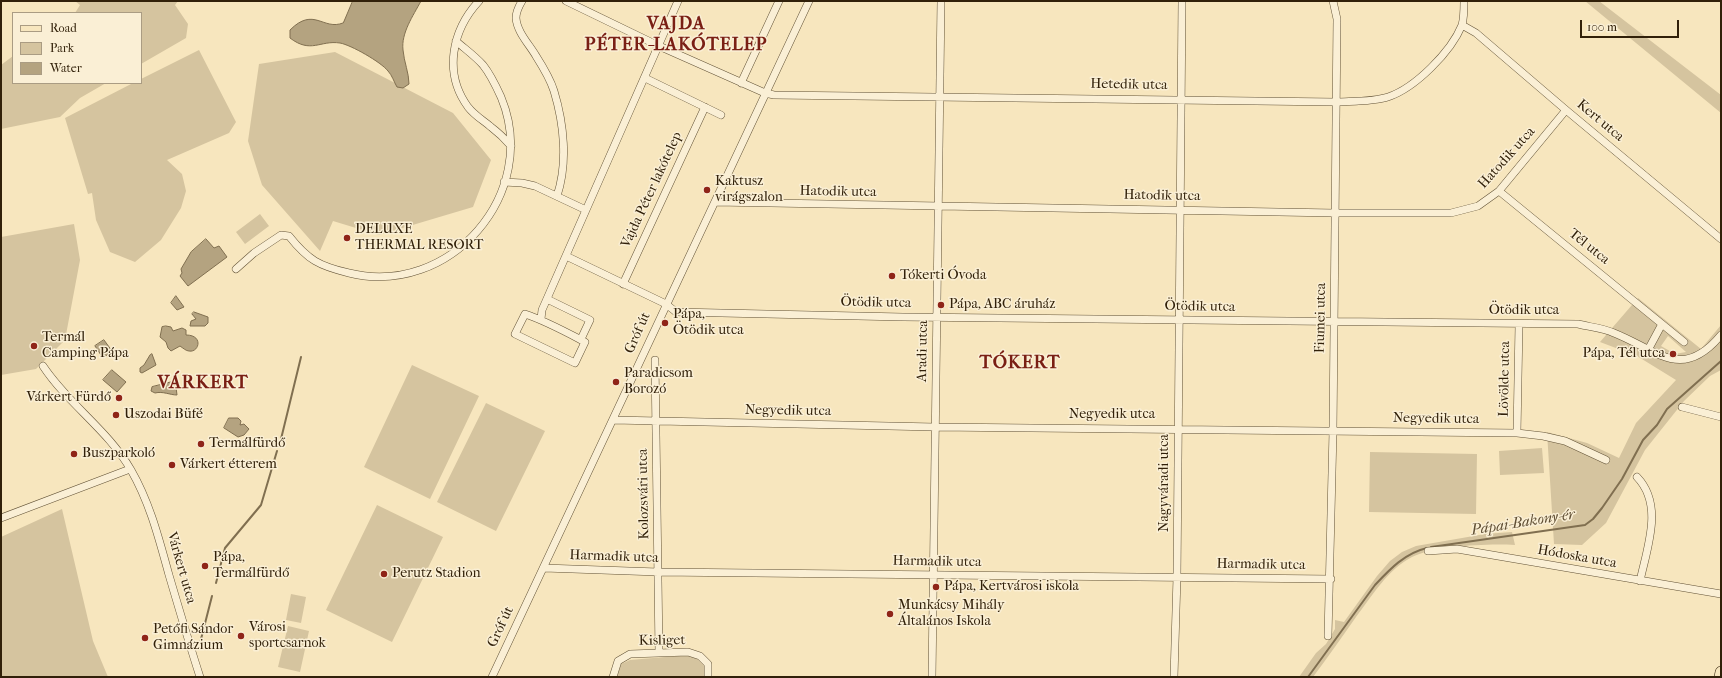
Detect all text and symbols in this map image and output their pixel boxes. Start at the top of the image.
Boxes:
legend [12,12,142,84]
scale bar [1582,12,1681,38]
district label: VAJDA PÉTER-LAKÓTELEP [585,14,767,56]
text: 100 m [1587,20,1617,34]
text: Road [50,21,77,35]
text: Park [50,41,74,55]
text: Water [50,61,82,75]
street label: Hetedik utca [1090,76,1168,94]
street label: Kert utca [1573,96,1627,146]
street label: Hatodik utca [1475,124,1539,192]
street label: Vajda Péter lakótelep [618,129,686,251]
place label: Kaktusz virágszalon [715,174,783,206]
street label: Hatodik utca [799,183,877,201]
marker: Kaktusz virágszalon [702,185,712,195]
street label: Hatodik utca [1123,187,1201,205]
place label: DELUXE THERMAL RESORT [355,222,484,254]
street label: Tél utca [1565,226,1613,268]
marker: DELUXE THERMAL RESORT [342,233,352,243]
place label: Tókerti Óvoda [900,268,986,284]
marker: Tókerti Óvoda [887,271,897,281]
street label: Fiumei utca [1312,283,1330,353]
street label: Ötödik utca [841,294,911,312]
place label: Pápa, ABC áruház [949,297,1055,313]
street label: Ötödik utca [1165,298,1235,316]
marker: Pápa, ABC áruház [936,300,946,310]
street label: Ötödik utca [1489,303,1559,319]
place label: Pápa, Ötödik utca [673,307,744,340]
street label: Gróf út [622,310,654,356]
marker: Pápa, Ötödik utca [660,318,670,328]
street label: Aradi utca [914,320,932,382]
place label: Termál Camping Pápa [42,330,129,362]
marker: Termál Camping Pápa [29,341,39,351]
street label: Lövölde utca [1496,341,1514,417]
place label: Pápa, Tél utca [1583,346,1665,362]
marker: Pápa, Tél utca [1668,349,1678,359]
district label: TÓKERT [980,353,1060,375]
place label: Paradicsom Borozó [624,366,693,398]
district label: VÁRKERT [157,373,249,395]
marker: Paradicsom Borozó [611,377,621,387]
place label: Várkert Fürdő [27,390,111,406]
marker: Várkert Fürdő [114,393,124,403]
street label: Negyedik utca [745,402,831,420]
place label: Uszodai Büfé [124,407,203,423]
street label: Negyedik utca [1069,407,1155,423]
marker: Uszodai Büfé [111,410,121,420]
street label: Negyedik utca [1393,410,1479,428]
street label: Nagyváradi utca [1157,434,1173,532]
place label: Termálfürdő [209,436,285,452]
marker: Termálfürdő [196,439,206,449]
place label: Buszparkoló [82,446,155,462]
street label: Kolozsvári utca [635,448,653,540]
marker: Buszparkoló [69,449,79,459]
place label: Várkert étterem [180,457,277,473]
marker: Várkert étterem [167,460,177,470]
water label: Pápai-Bakony-ér [1470,506,1576,540]
street label: Várkert utca [163,530,199,606]
street label: Hódoska utca [1536,542,1618,572]
street label: Harmadik utca [569,547,659,567]
place label: Pápa, Termálfürdő [213,550,289,582]
street label: Harmadik utca [892,553,982,571]
street label: Harmadik utca [1216,556,1306,574]
marker: Pápa, Termálfürdő [200,561,210,571]
place label: Perutz Stadion [392,566,481,582]
marker: Perutz Stadion [379,569,389,579]
place label: Pápa, Kertvárosi iskola [944,579,1079,595]
marker: Pápa, Kertvárosi iskola [931,582,941,592]
place label: Munkácsy Mihály Általános Iskola [898,598,1004,630]
street label: Gróf út [484,604,518,650]
marker: Munkácsy Mihály Általános Iskola [885,609,895,619]
place label: Városi sportcsarnok [249,620,326,652]
place label: Petőfi Sándor Gimnázium [153,622,233,654]
marker: Városi sportcsarnok [236,631,246,641]
street label: Kisliget [638,632,686,650]
marker: Petőfi Sándor Gimnázium [140,633,150,643]

